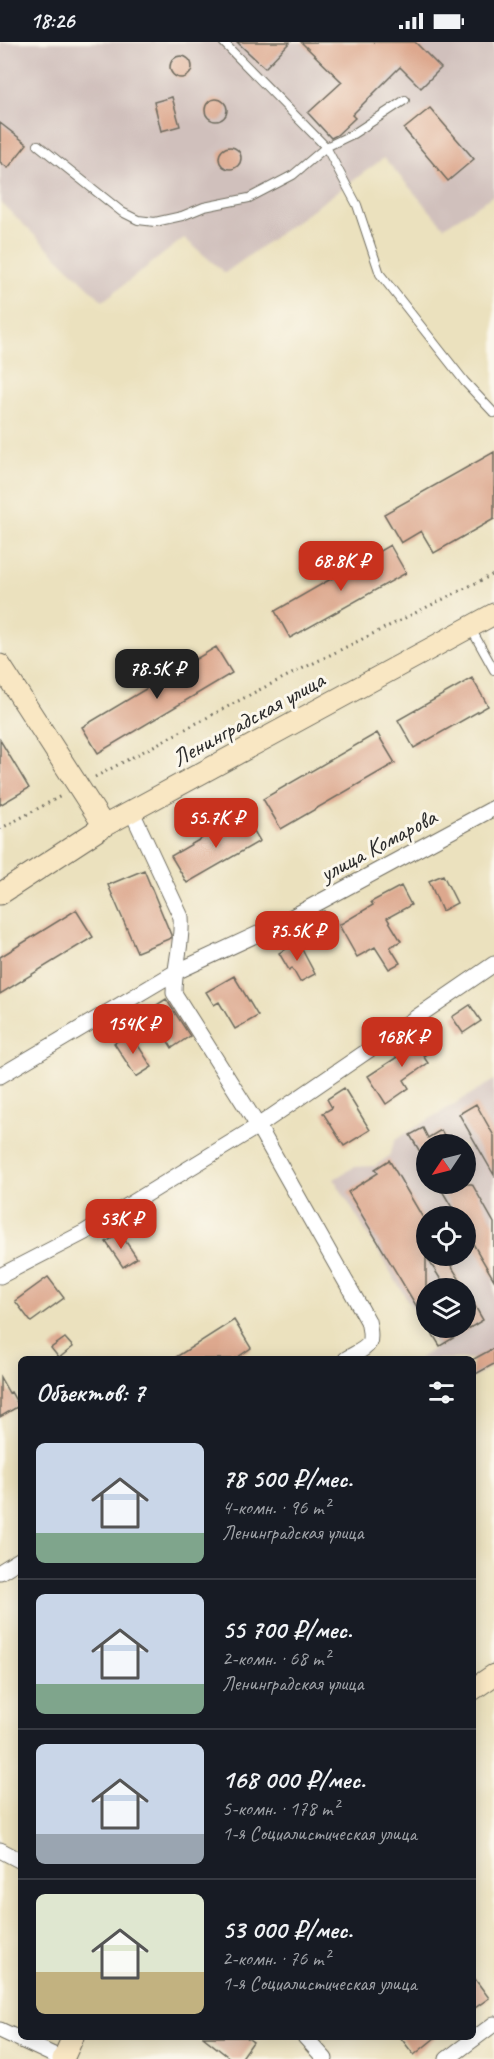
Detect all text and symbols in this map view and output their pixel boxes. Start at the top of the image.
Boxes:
text: 18:26 [30,7,74,35]
pin: 68.8K ₽ [286,541,396,592]
text: 68.8K ₽ [313,548,369,573]
pin: 78.5K ₽ [102,649,212,700]
text: 78.5K ₽ [129,656,185,681]
street label: Ленинградская улица [166,664,331,773]
pin: 55.7K ₽ [161,798,271,849]
street label: улица Комарова [313,801,443,889]
text: 55.7K ₽ [188,805,244,830]
pin: 75.5K ₽ [242,911,352,962]
text: 75.5K ₽ [269,918,325,943]
pin: 154K ₽ [84,1004,182,1055]
text: 154K ₽ [107,1011,159,1036]
pin: 168K ₽ [353,1017,451,1068]
text: 168K ₽ [376,1024,428,1049]
north arrow [416,1134,476,1194]
map controls [416,1134,476,1338]
pin: 53K ₽ [79,1199,163,1250]
text: 53K ₽ [99,1206,143,1231]
button: locate [416,1206,476,1266]
button: layers [416,1278,476,1338]
text: Объектов: 7 [36,1376,145,1409]
icon: filters [425,1376,458,1409]
text: 78 500 ₽/мес. [222,1462,352,1495]
icon: home [84,1467,156,1539]
text: 4-комн. · 96 m² [222,1495,330,1520]
text: Ленинградская улица [222,1520,364,1545]
text: 55 700 ₽/мес. [222,1613,352,1646]
icon: home [84,1618,156,1690]
text: 2-комн. · 68 m² [222,1646,330,1671]
text: Ленинградская улица [222,1671,364,1696]
text: 168 000 ₽/мес. [222,1763,365,1796]
icon: home [84,1768,156,1840]
text: 5-комн. · 178 m² [222,1796,339,1821]
text: 1-я Социалистическая улица [222,1821,417,1846]
text: 53 000 ₽/мес. [222,1913,353,1946]
icon: home [84,1918,156,1990]
text: 2-комн. · 76 m² [222,1946,330,1971]
text: 1-я Социалистическая улица [222,1971,417,1996]

